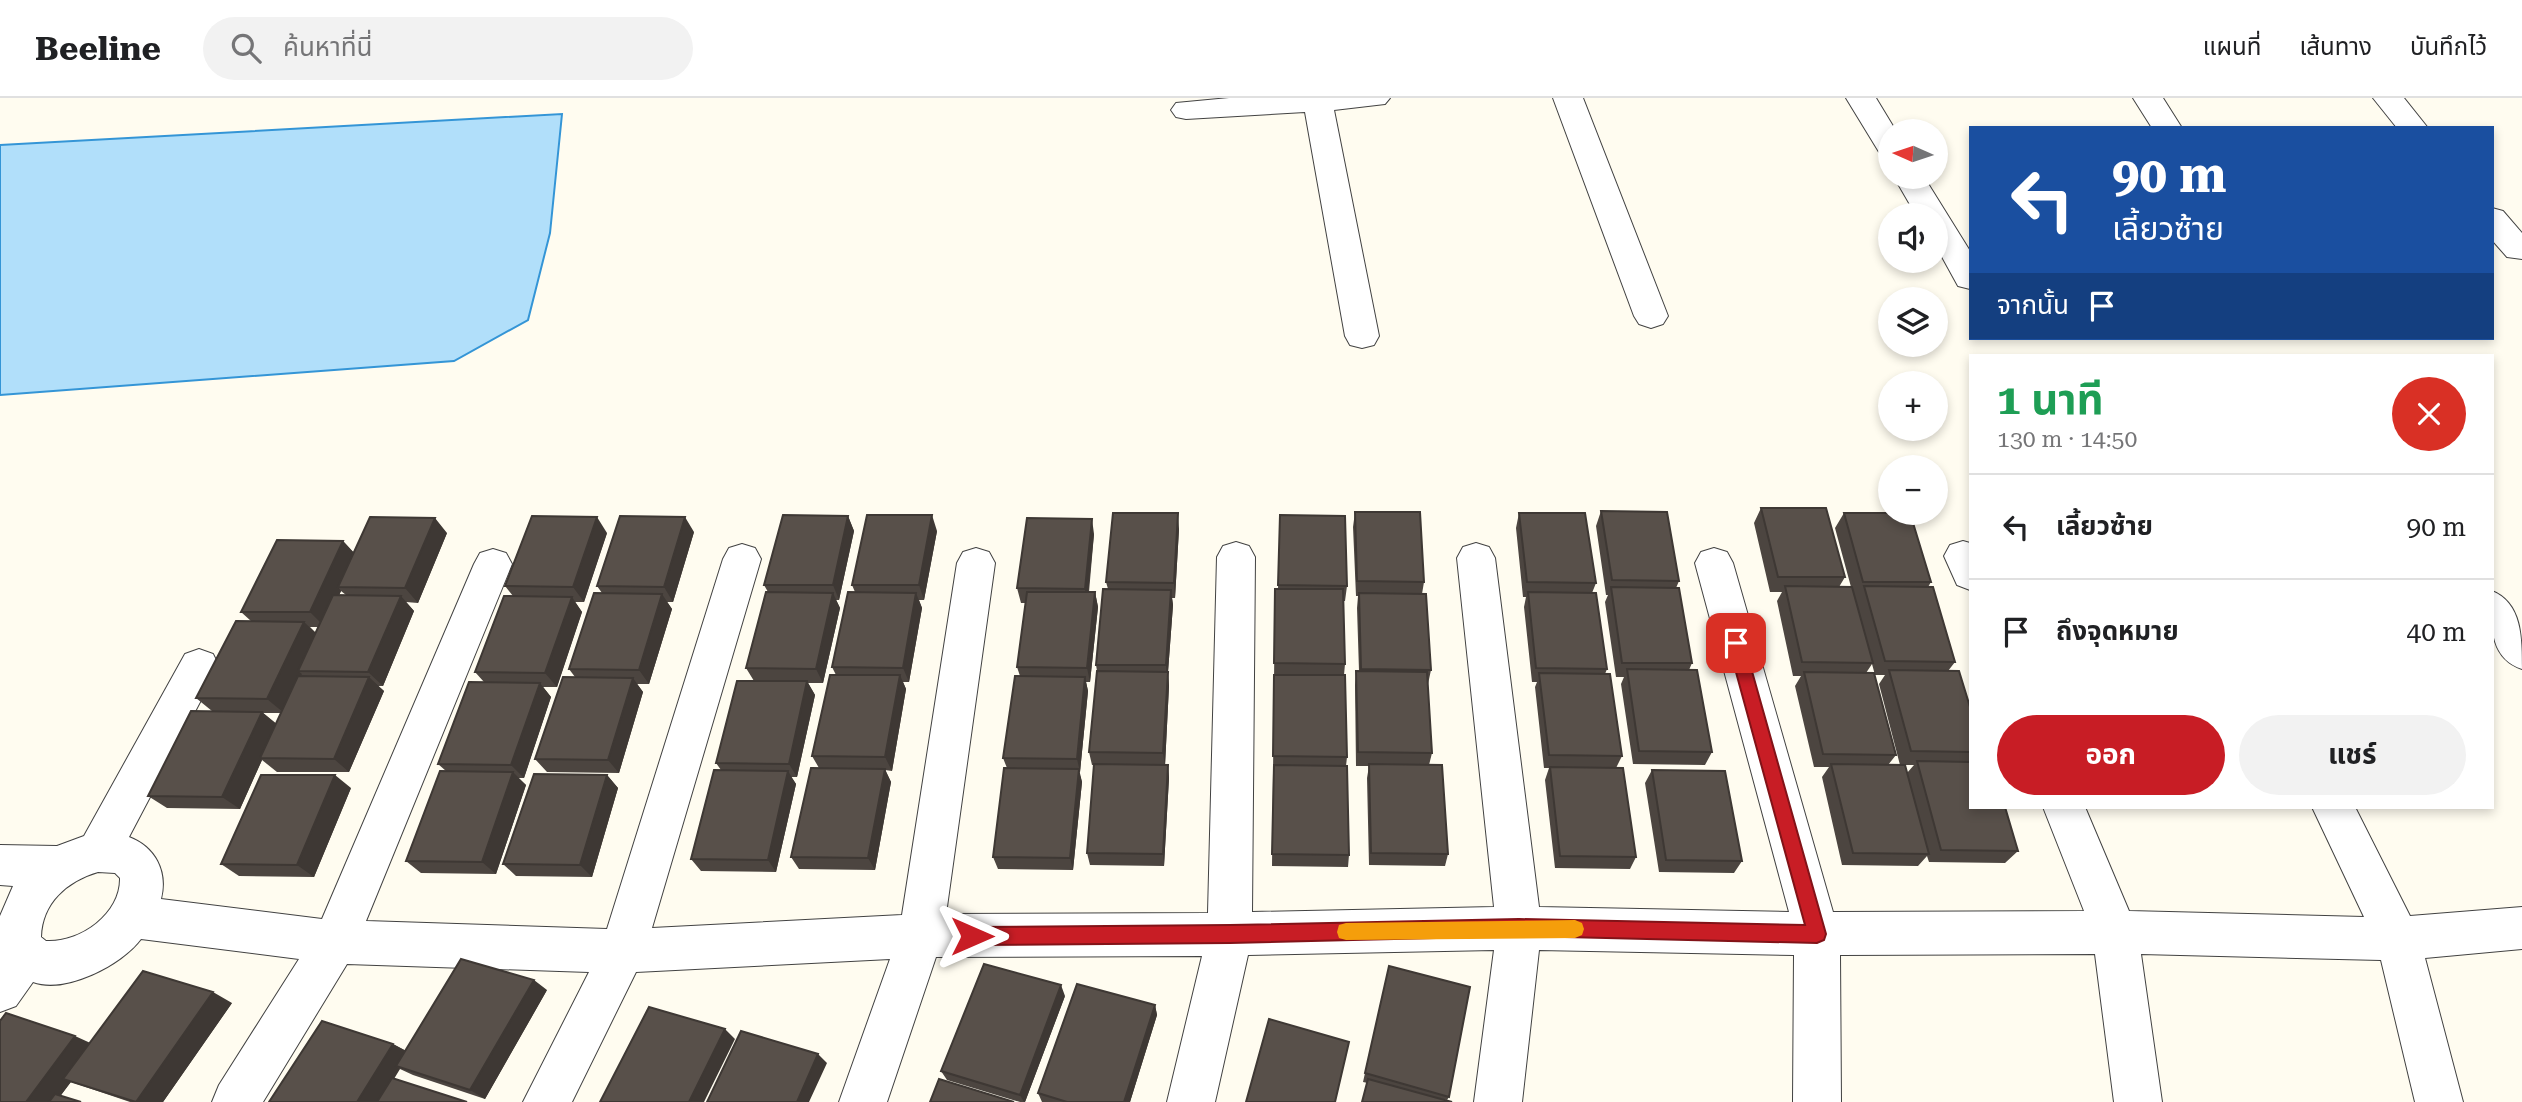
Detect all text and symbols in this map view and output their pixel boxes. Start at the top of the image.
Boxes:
search box [203,17,693,80]
text: Beeline [35,29,161,68]
icon: search [227,29,265,67]
text: ค้นหาที่นี่ [283,32,372,62]
text: แผนที่ [2203,33,2261,61]
text: เส้นทาง [2299,33,2372,61]
text: บันทึกไว้ [2410,33,2487,61]
north arrow [1878,119,1948,189]
map controls [1878,119,1948,525]
text: 90 m [2112,147,2227,204]
icon: left [1997,154,2088,245]
button: sound [1878,203,1948,273]
text: เลี้ยวซ้าย [2112,210,2224,248]
button: layers [1878,287,1948,357]
icon: arrive [2083,287,2121,325]
text: จากนั้น [1997,290,2069,320]
button: + [1878,371,1948,441]
text: 1 นาที [1997,375,2104,424]
button: close [2392,377,2466,451]
text: 130 m · 14:50 [1997,426,2137,453]
button: − [1878,455,1948,525]
icon: left [1997,508,2035,546]
text: เลี้ยวซ้าย [2056,511,2153,541]
text: 90 m [2407,512,2466,542]
pin [1706,613,1766,673]
icon: arrive [1997,613,2035,651]
text: ถึงจุดหมาย [2056,616,2179,646]
text: 40 m [2407,617,2466,647]
icon: arrive [1717,624,1755,662]
button: ออก [1997,715,2225,795]
button: แชร์ [2239,715,2466,795]
position arrow [935,899,1009,973]

